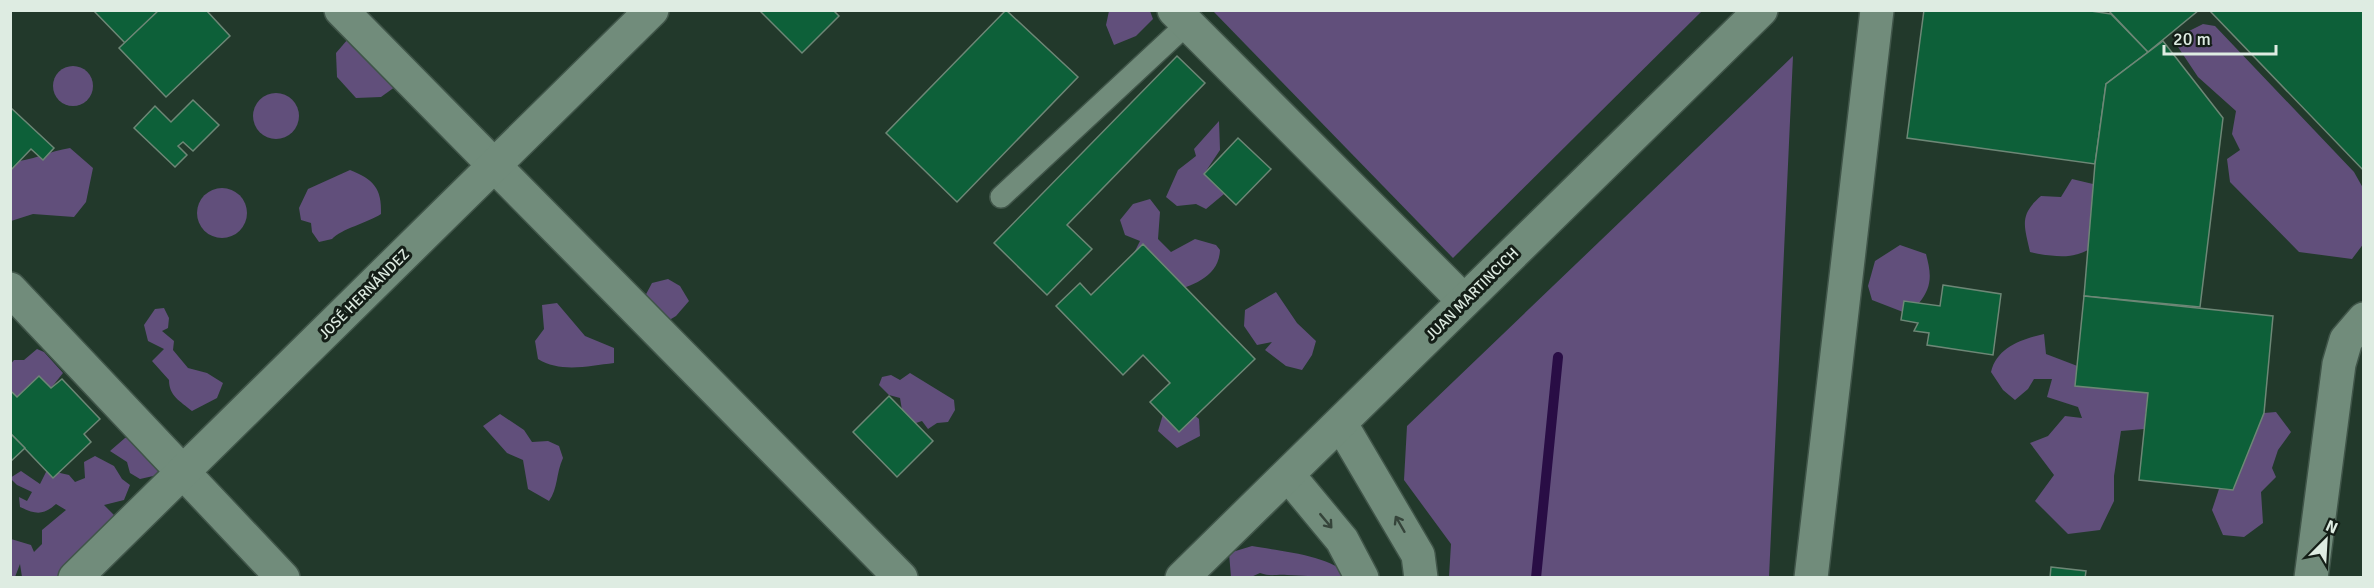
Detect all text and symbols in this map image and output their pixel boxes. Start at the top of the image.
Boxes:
scale bar [2164,18,2276,56]
text: 20 m [2173,28,2211,50]
street label: JOSÉ HERNÁNDEZ [314,244,413,343]
street label: JUAN MARTINCICH [1422,244,1522,344]
north arrow [2296,510,2356,570]
one-way arrow [1319,513,1333,528]
one-way arrow [1393,516,1405,533]
text: N [2323,516,2341,539]

